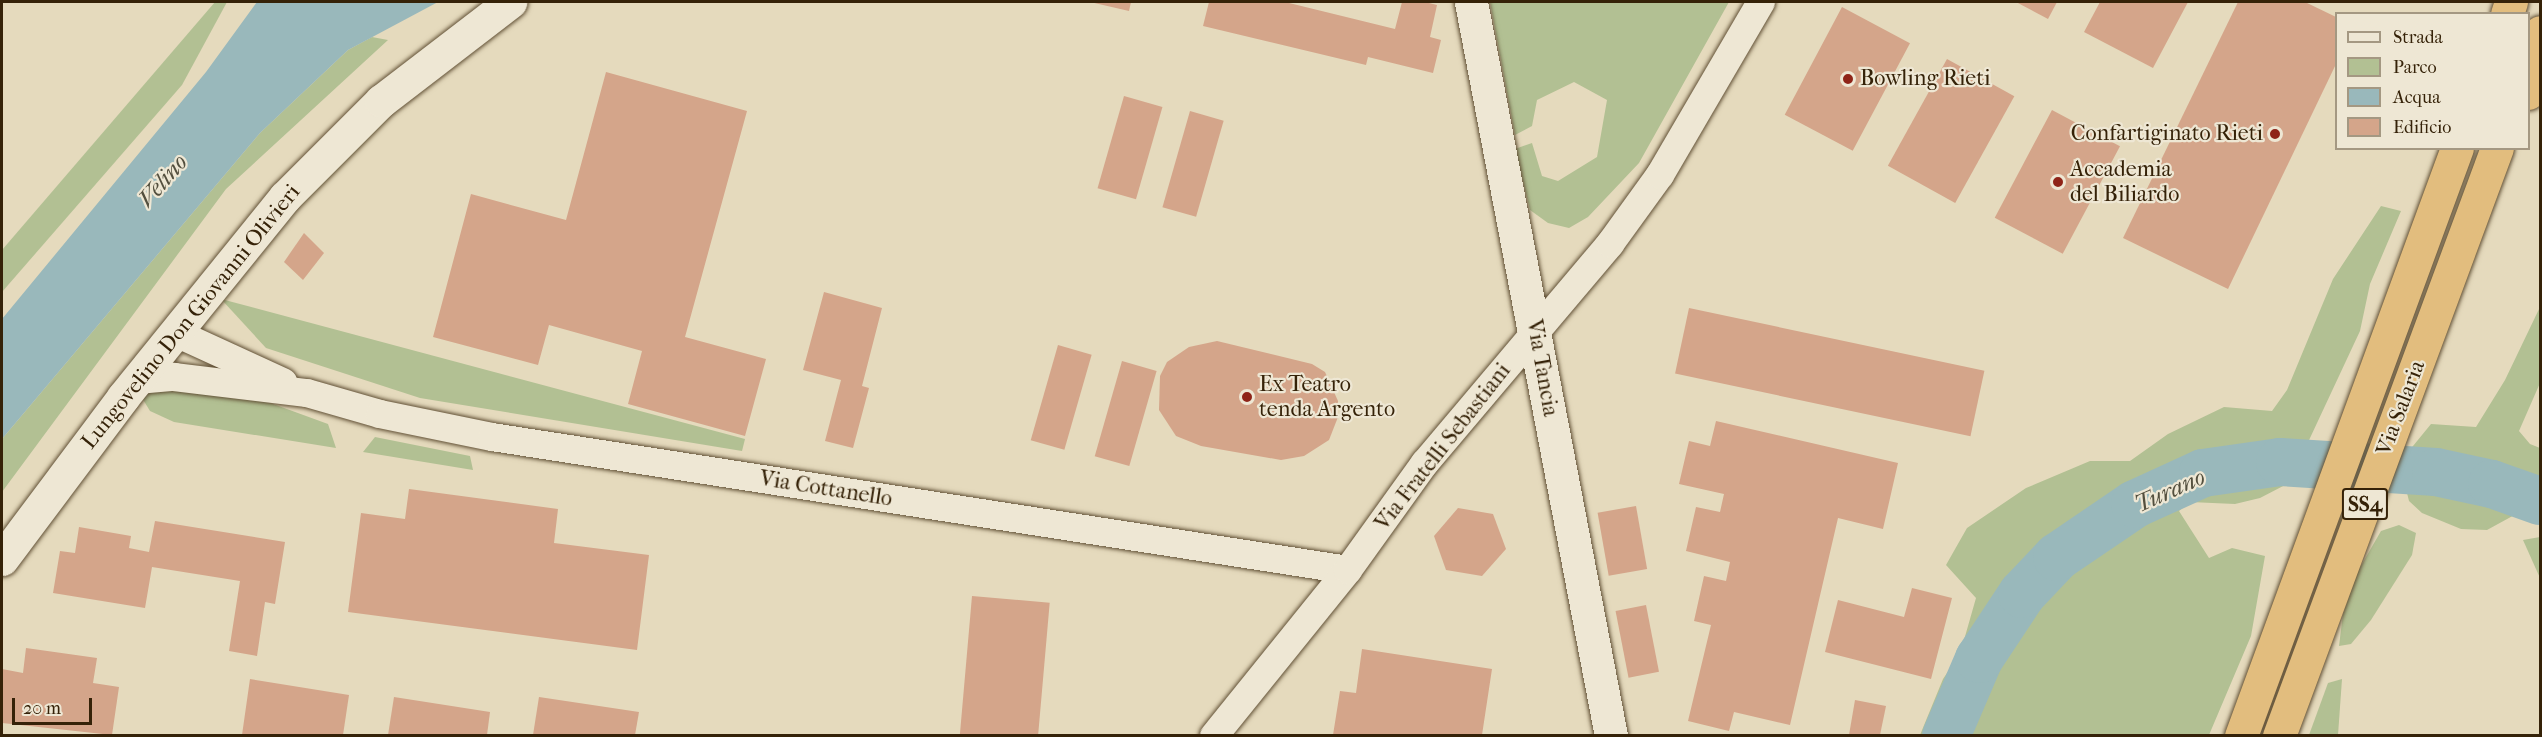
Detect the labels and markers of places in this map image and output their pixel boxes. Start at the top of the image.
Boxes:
place label: Bowling Rieti [1860,66,1991,92]
marker: Bowling Rieti [1841,72,1855,86]
place label: Confartiginato Rieti [2071,121,2263,147]
marker: Confartiginato Rieti [2268,127,2282,141]
place label: Accademia del Biliardo [2070,156,2179,208]
marker: Accademia del Biliardo [2051,175,2065,189]
place label: Ex Teatro tenda Argento [1259,371,1395,422]
marker: Ex Teatro tenda Argento [1240,390,1254,404]

